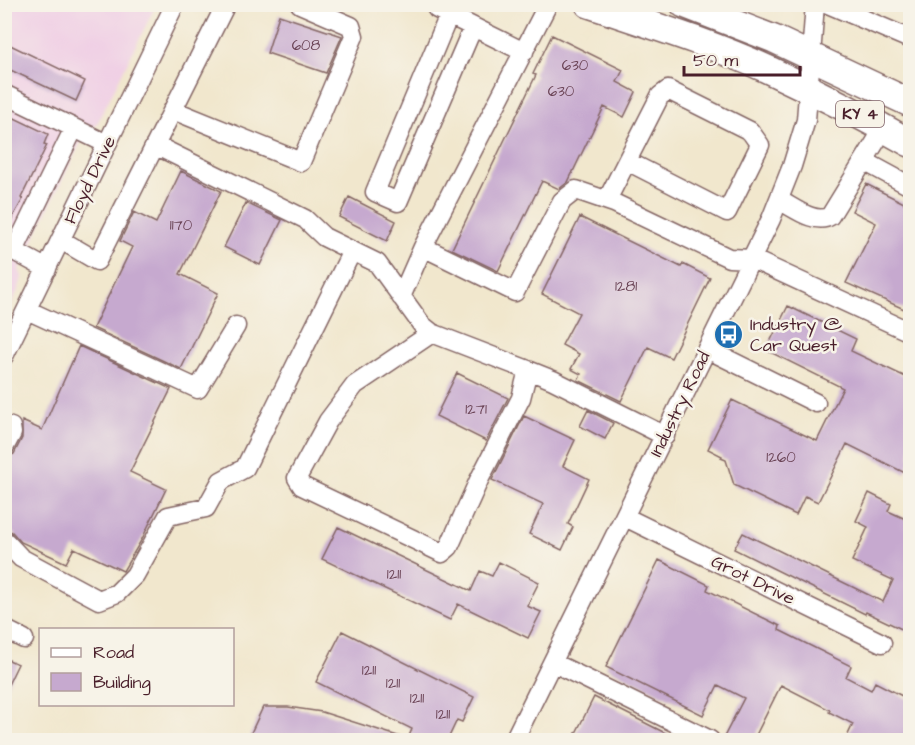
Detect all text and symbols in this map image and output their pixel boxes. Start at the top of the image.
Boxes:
house number: 608 [292,35,321,56]
scale bar [684,39,800,77]
text: 50 m [693,48,738,73]
house number: 630 [562,55,589,76]
house number: 630 [548,81,575,102]
road number: KY 4 [836,101,884,127]
street label: Floyd Drive [58,132,123,229]
house number: 1170 [170,215,193,236]
house number: 1281 [615,276,637,297]
place label: Industry @ Car Quest [750,312,842,358]
bus stop icon: Industry @ Car Quest [713,318,745,350]
street label: Industry Road [644,347,717,462]
house number: 1271 [465,399,487,420]
house number: 1260 [766,447,796,468]
street label: Grot Drive [707,549,799,611]
house number: 1211 [387,564,401,585]
legend [39,628,234,706]
text: Road [93,640,134,665]
house number: 1211 [362,660,376,681]
text: Building [93,670,151,696]
house number: 1211 [386,673,400,694]
house number: 1211 [410,688,424,709]
house number: 1211 [436,704,450,725]

